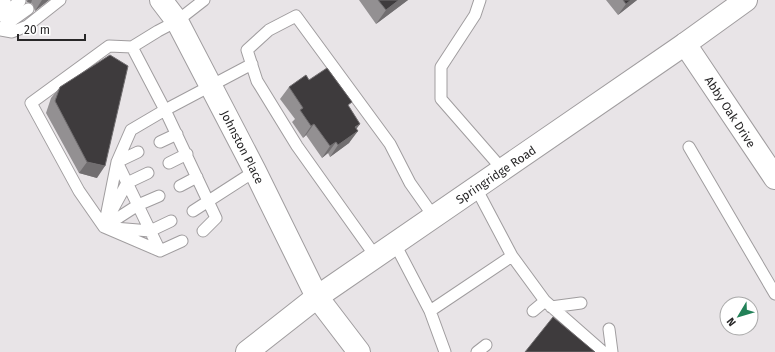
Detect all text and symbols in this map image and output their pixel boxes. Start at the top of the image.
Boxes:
scale bar [18,16,85,42]
text: 20 m [24,23,50,37]
street label: Abby Oak Drive [702,74,758,150]
street label: Johnston Place [217,108,267,186]
street label: Springridge Road [453,143,539,207]
north arrow [719,296,759,336]
text: N [724,315,739,329]

